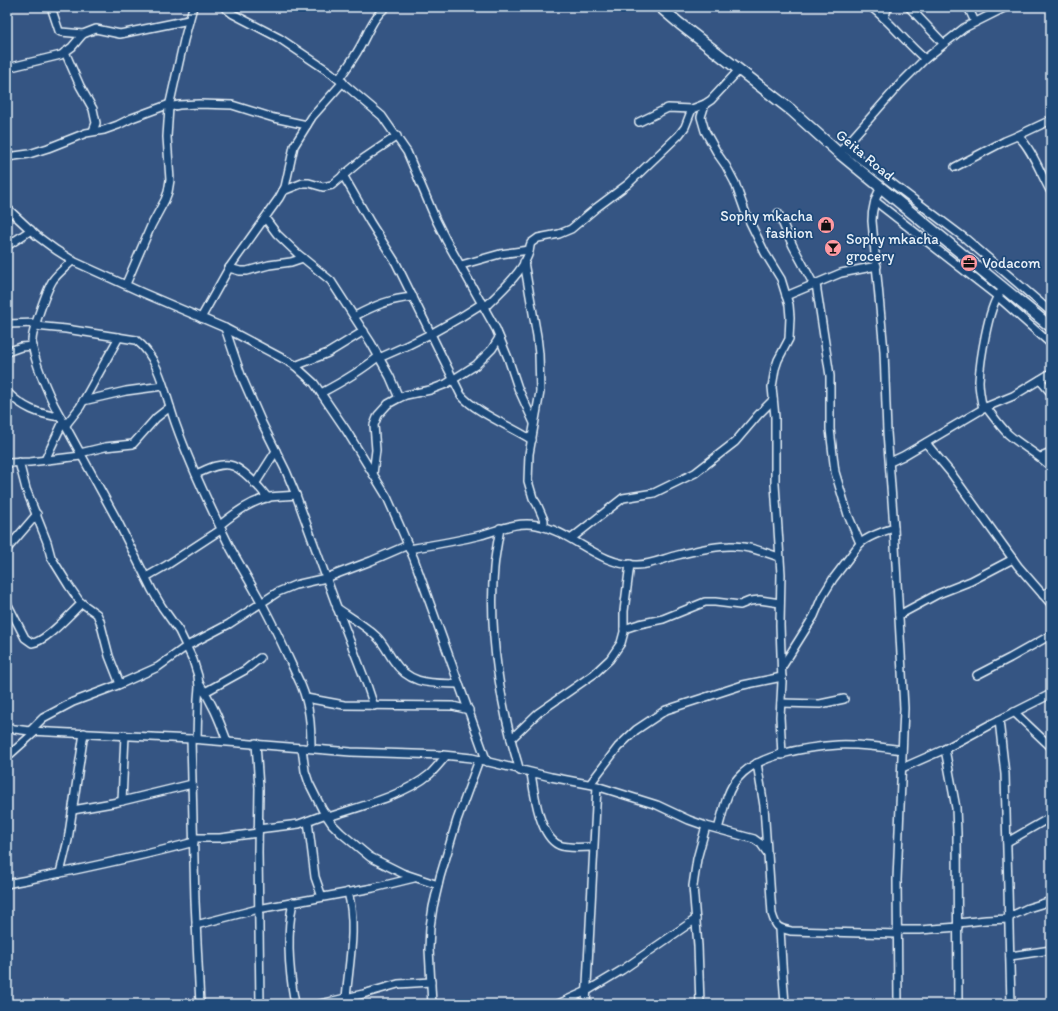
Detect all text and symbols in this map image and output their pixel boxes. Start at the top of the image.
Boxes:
street label: Geita Road [832,125,898,185]
place label: Sophy mkacha fashion [720,207,814,242]
shop icon: Sophy mkacha fashion [816,215,836,235]
place label: Sophy mkacha grocery [846,230,939,265]
bar icon: Sophy mkacha grocery [823,238,843,258]
office icon: Vodacom [959,253,979,273]
place label: Vodacom [982,254,1041,272]

